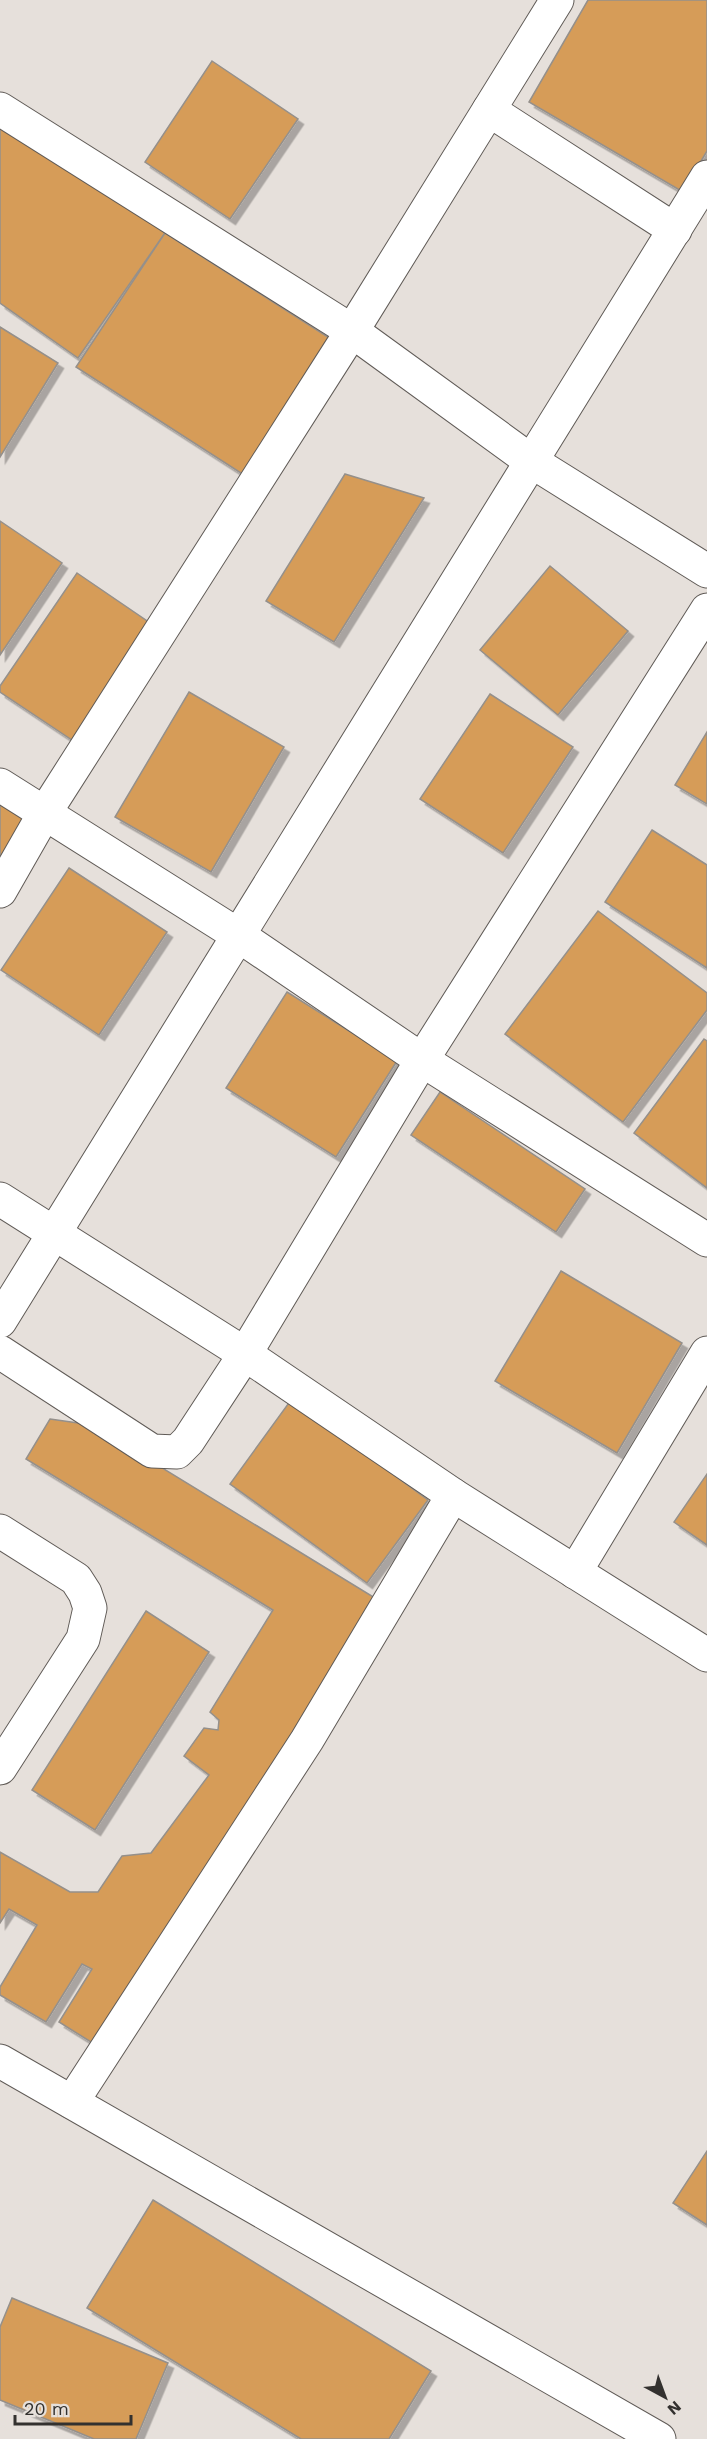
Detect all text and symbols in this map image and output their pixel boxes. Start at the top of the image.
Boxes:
north arrow [635,2367,695,2427]
scale bar [15,2388,130,2426]
text: N [664,2397,685,2419]
text: 20 m [24,2398,69,2419]

